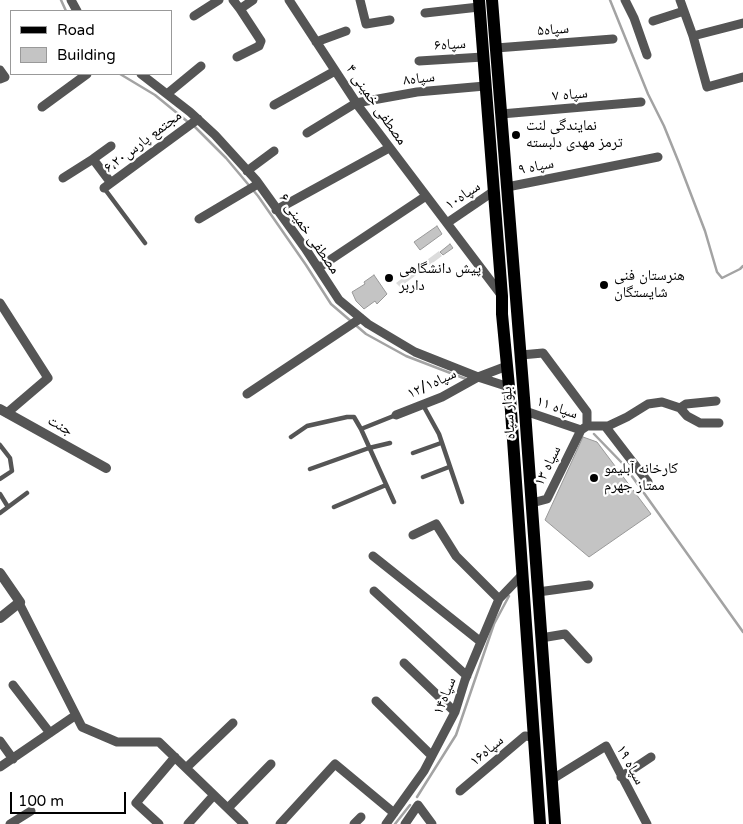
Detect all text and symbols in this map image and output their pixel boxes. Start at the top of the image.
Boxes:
legend [10,10,172,75]
street label: سپاه۵ [536,20,570,40]
text: Road [57,21,95,39]
street label: سپاه۶ [434,35,466,55]
text: Building [57,46,116,64]
street label: مصطفی خمینی ۴ [342,61,410,149]
street label: سپاه۸ [402,68,436,90]
street label: سپاه ۷ [551,84,589,106]
street label: ۶،مجتمع پارس۲۰ [101,107,185,177]
place label: نمایندگی لنت ترمز مهدی دلبسته [526,117,623,152]
marker: نمایندگی لنت ترمز مهدی دلبسته [510,129,522,141]
street label: سپاه ۹ [517,155,555,179]
street label: سپاه۱۰ [442,178,484,214]
street label: مصطفی خمینی ۶ [275,190,343,278]
place label: پیش دانشگاهی داربر [399,260,481,295]
place label: هنرستان فنی شایستگان [614,267,685,302]
marker: پیش دانشگاهی داربر [383,272,395,284]
marker: هنرستان فنی شایستگان [598,279,610,291]
street label: سپاه۱۲/۱ [405,365,459,403]
street label: بلوار سپاه [498,386,520,440]
street label: سپاه ۱۱ [534,393,580,423]
street label: جنت [44,412,76,440]
street label: سپاه ۱۳ [531,443,565,489]
place label: کارخانه آبلیمو ممتاز جهرم [604,460,678,495]
marker: کارخانه آبلیمو ممتاز جهرم [588,472,600,484]
street label: سپاه۱۴ [429,675,461,717]
street label: سپاه۱۶ [466,732,508,770]
street label: سپاه ۱۹ [612,742,648,788]
scale bar [12,782,129,814]
text: 100 m [18,792,64,810]

